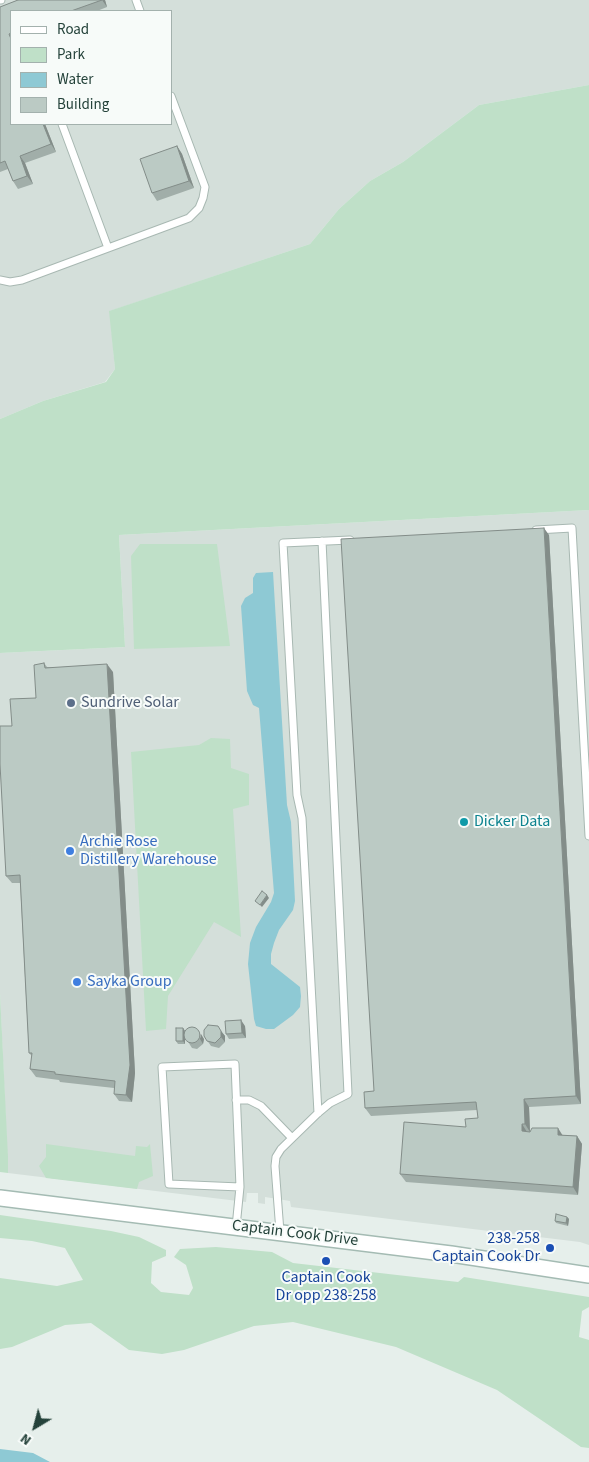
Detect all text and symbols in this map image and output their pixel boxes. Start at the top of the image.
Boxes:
legend [10,10,172,125]
text: Road [57,19,89,40]
text: Park [57,44,85,65]
text: Water [57,69,93,90]
text: Building [57,94,109,115]
place label: Sundrive Solar [81,693,179,713]
marker: Sundrive Solar [65,697,77,709]
place label: Dicker Data [474,812,550,832]
marker: Dicker Data [458,816,470,828]
place label: Archie Rose Distillery Warehouse [80,832,217,870]
marker: Archie Rose Distillery Warehouse [64,845,76,857]
place label: Sayka Group [87,972,172,992]
marker: Sayka Group [71,976,83,988]
street label: Captain Cook Drive [231,1217,359,1251]
place label: 238-258 Captain Cook Dr [432,1229,540,1267]
marker: 238-258 Captain Cook Dr [544,1242,556,1254]
marker: Captain Cook Dr opp 238-258 [320,1255,332,1267]
place label: Captain Cook Dr opp 238-258 [276,1268,376,1306]
north arrow [10,1402,60,1452]
text: N [16,1428,36,1450]

